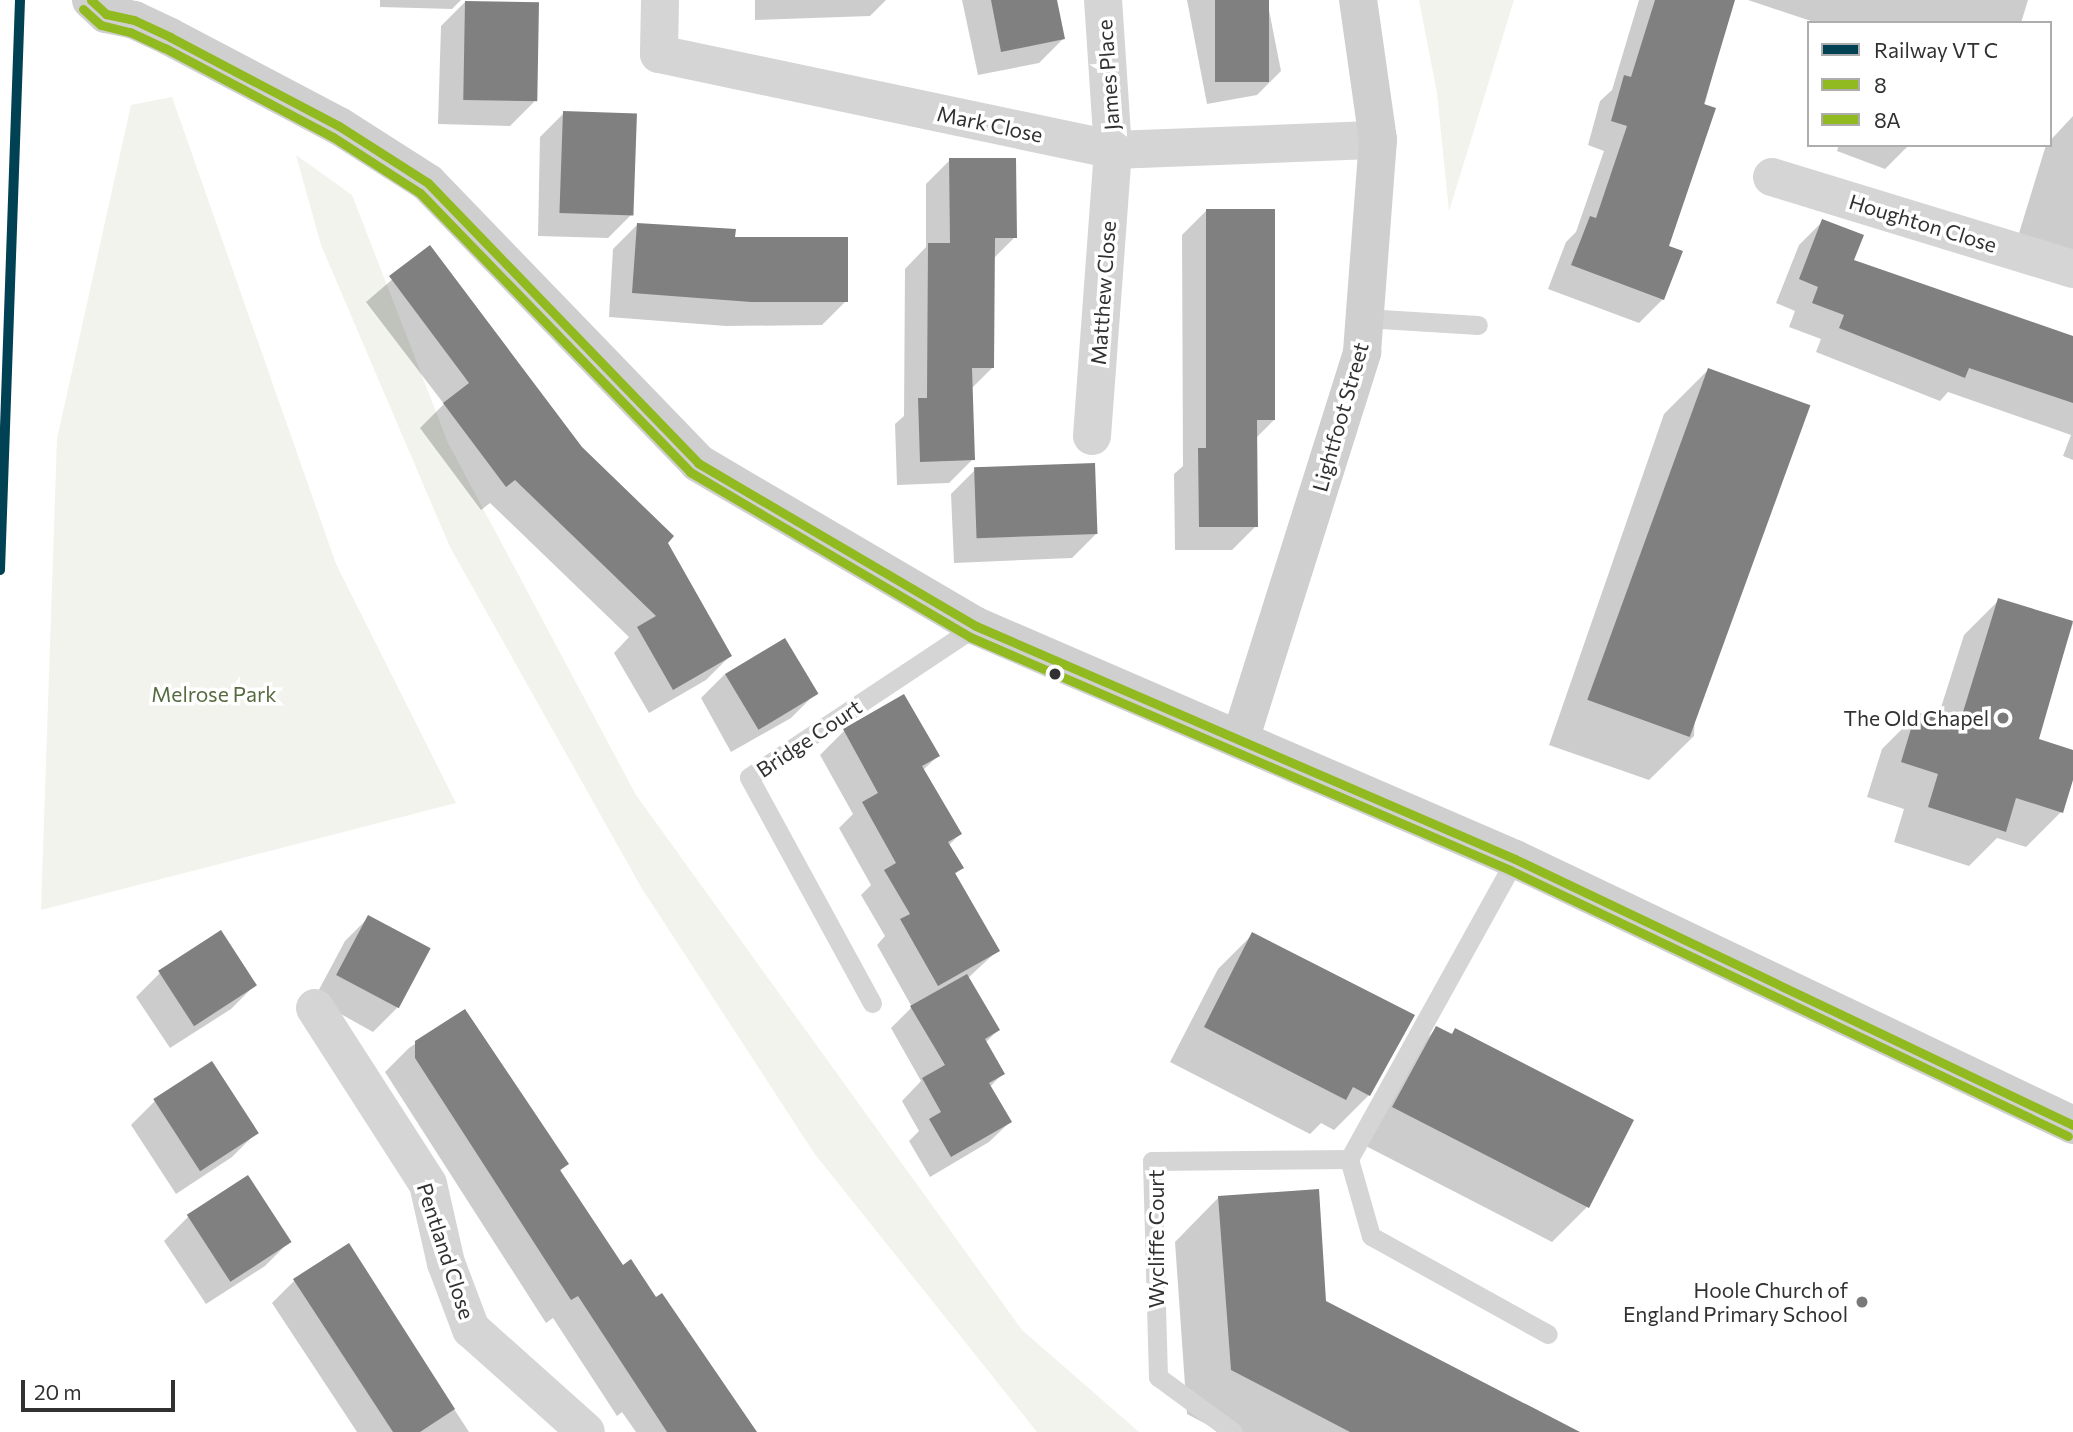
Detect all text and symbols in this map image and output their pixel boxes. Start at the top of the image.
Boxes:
street label: James Place [1092,19,1124,131]
legend [1807,21,2052,147]
text: Railway VT C [1874,37,1998,62]
text: 8 [1874,72,1887,97]
street label: Mark Close [935,101,1045,147]
text: 8A [1874,107,1901,132]
street label: Houghton Close [1846,189,2000,257]
street label: Matthew Close [1085,220,1121,366]
street label: Lightfoot Street [1307,339,1373,495]
unlabelled marker [1048,667,1062,681]
park label: Melrose Park [151,681,277,707]
street label: Bridge Court [752,694,866,782]
place label: The Old Chapel [1844,705,1989,731]
marker: The Old Chapel [1995,710,2011,726]
street label: Wycliffe Court [1143,1170,1169,1308]
street label: Pentland Close [412,1180,480,1322]
place label: Hoole Church of England Primary School [1623,1277,1848,1327]
marker: Hoole Church of England Primary School [1854,1294,1870,1310]
scale bar [24,1366,178,1410]
text: 20 m [34,1379,82,1404]

